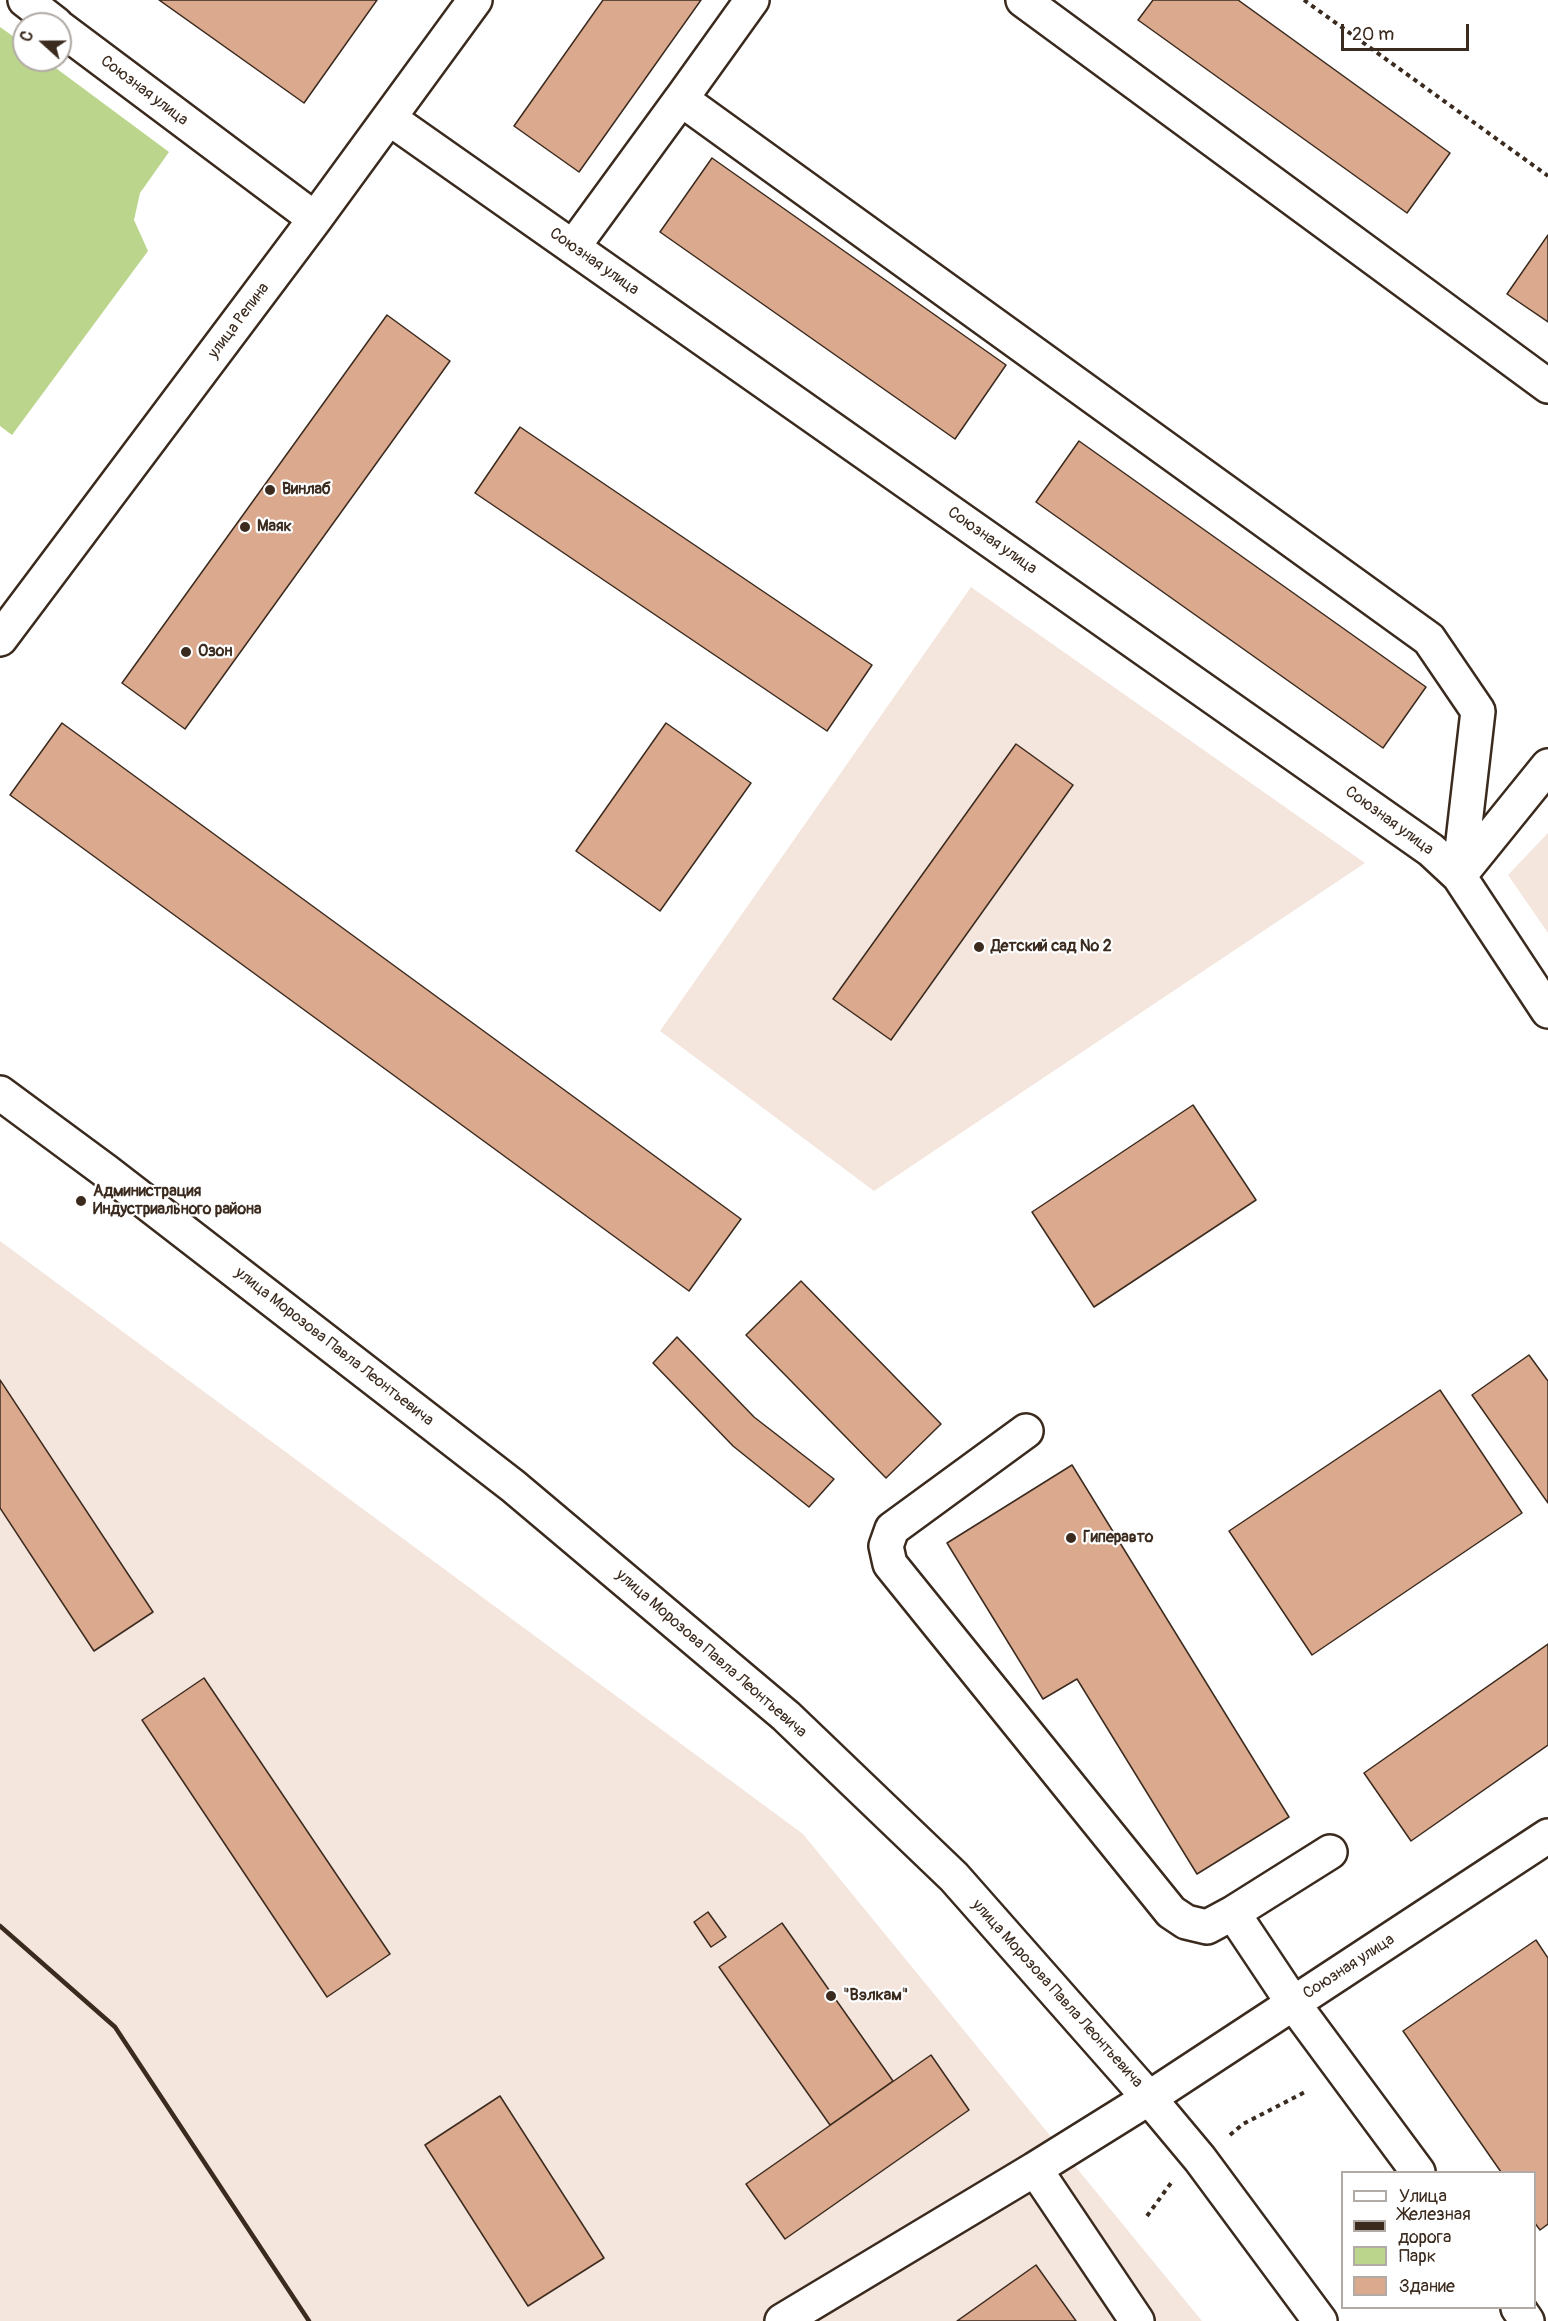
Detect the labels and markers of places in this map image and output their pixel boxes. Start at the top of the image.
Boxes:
place label: Винлаб [282,480,331,500]
marker: Винлаб [263,483,277,497]
place label: Маяк [257,517,292,537]
marker: Маяк [238,520,252,534]
place label: Озон [198,642,232,662]
marker: Озон [179,645,193,659]
place label: Детский сад № 2 [991,937,1112,957]
marker: Детский сад № 2 [972,940,986,954]
place label: Администрация Индустриального района [93,1182,262,1220]
marker: Администрация Индустриального района [74,1194,88,1208]
place label: Гиперавто [1083,1528,1153,1548]
marker: Гиперавто [1064,1531,1078,1545]
place label: "Вэлкам" [843,1986,908,2006]
marker: "Вэлкам" [824,1989,838,2003]

